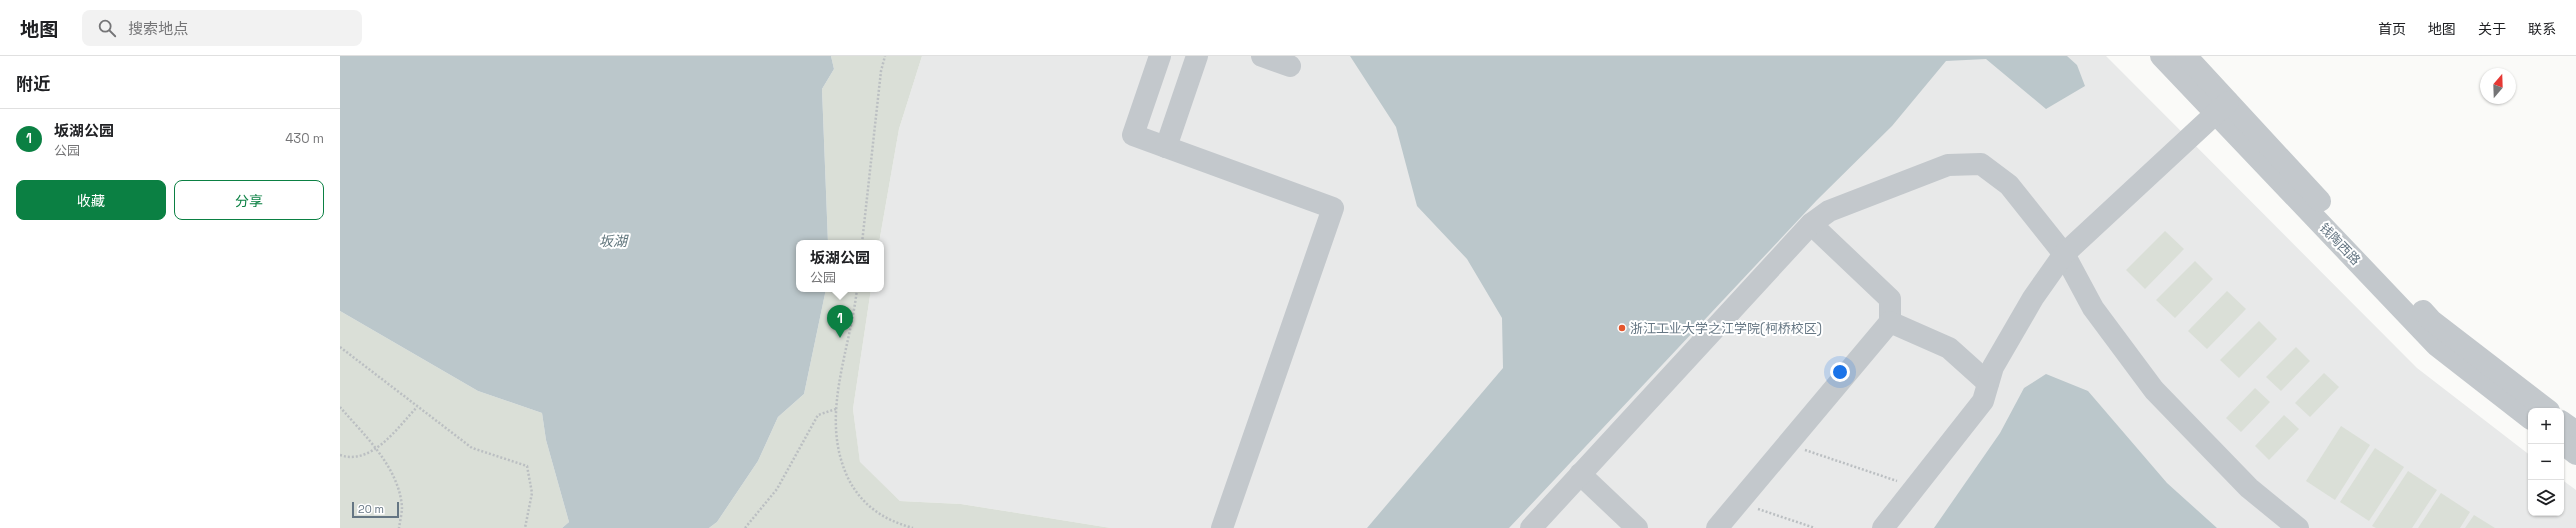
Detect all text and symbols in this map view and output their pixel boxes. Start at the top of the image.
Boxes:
search box [82,10,362,46]
text: 地图 [20,17,58,42]
icon: search [96,17,118,39]
text: 搜索地点 [128,19,188,38]
text: 首页 [2378,20,2406,38]
text: 地图 [2428,20,2456,38]
text: 关于 [2478,20,2506,38]
text: 联系 [2528,20,2556,38]
north arrow [2480,68,2516,104]
text: 附近 [16,73,50,95]
text: 坂湖公园 [54,121,114,140]
text: 1 [26,130,32,147]
text: 430 m [285,130,324,147]
text: 公园 [54,142,80,159]
button: 收藏 [16,180,166,220]
button: 分享 [174,180,324,220]
street label: 钱陶西路 [2316,219,2364,269]
water label: 坂湖 [599,232,629,250]
popup [796,240,884,292]
text: 坂湖公园 [810,248,870,267]
text: 公园 [810,269,836,286]
pin: 1 [827,305,853,338]
place label: 浙江工业大学之江学院(柯桥校区) [1630,320,1822,337]
marker: 浙江工业大学之江学院(柯桥校区) [1617,323,1627,333]
your location [1830,362,1850,382]
map controls [2528,408,2564,516]
button: + [2528,408,2564,444]
button: − [2528,444,2564,480]
button: layers [2528,480,2564,516]
scale bar [352,500,399,519]
text: 20 m [358,502,384,516]

